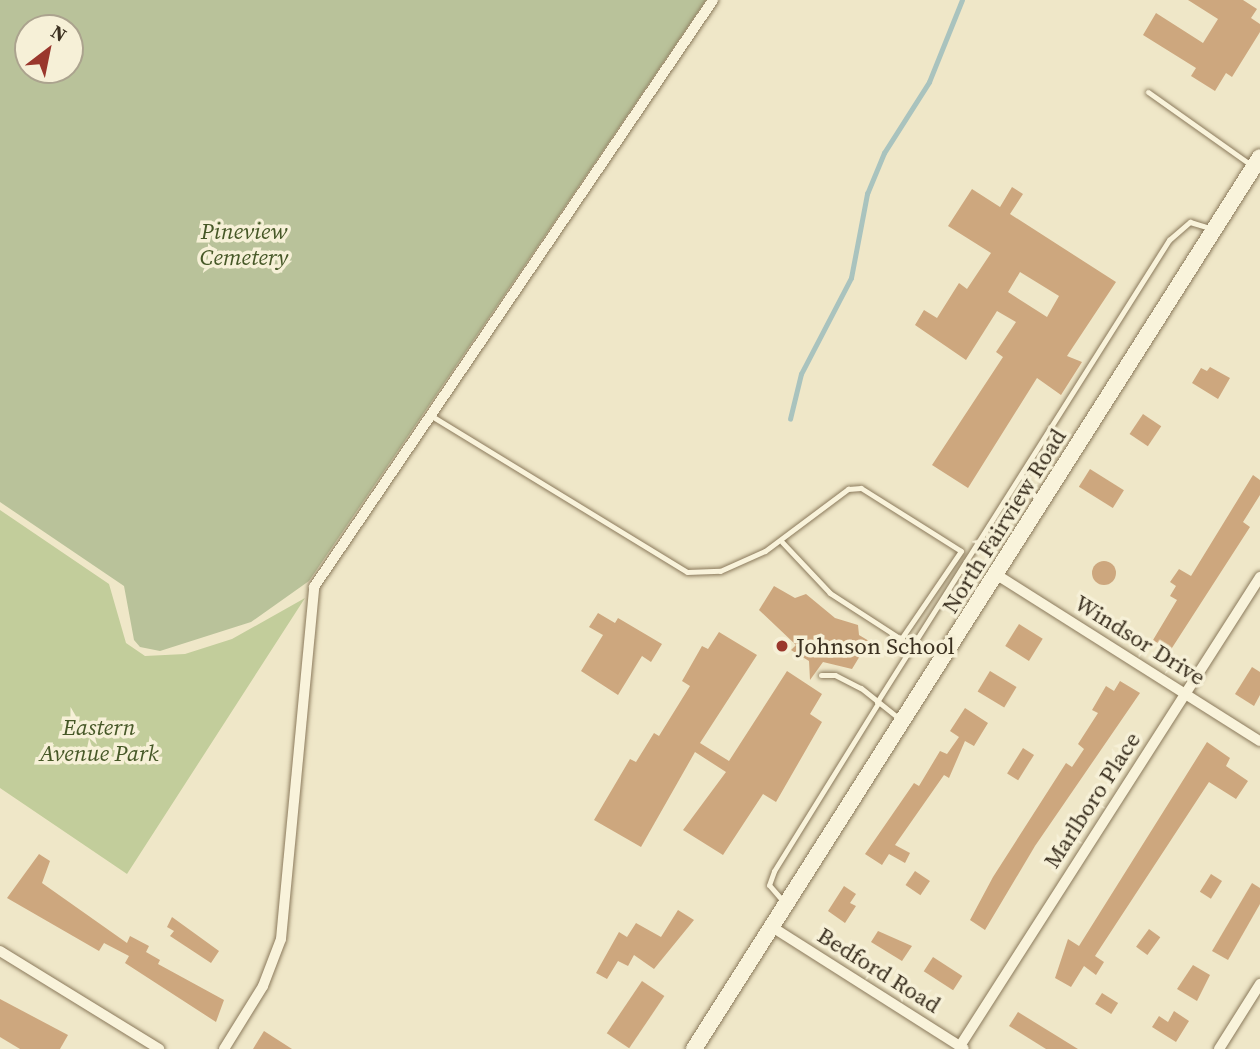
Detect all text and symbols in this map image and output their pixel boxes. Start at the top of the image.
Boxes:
north arrow [14,14,84,84]
text: N [46,18,72,48]
park label: Pineview Cemetery [200,217,288,271]
street label: North Fairview Road [936,424,1072,618]
street label: Windsor Drive [1070,589,1210,691]
place label: Johnson School [796,632,955,660]
marker: Johnson School [774,638,790,654]
park label: Eastern Avenue Park [39,713,159,767]
street label: Marlboro Place [1038,727,1146,873]
street label: Bedford Road [812,921,946,1019]

